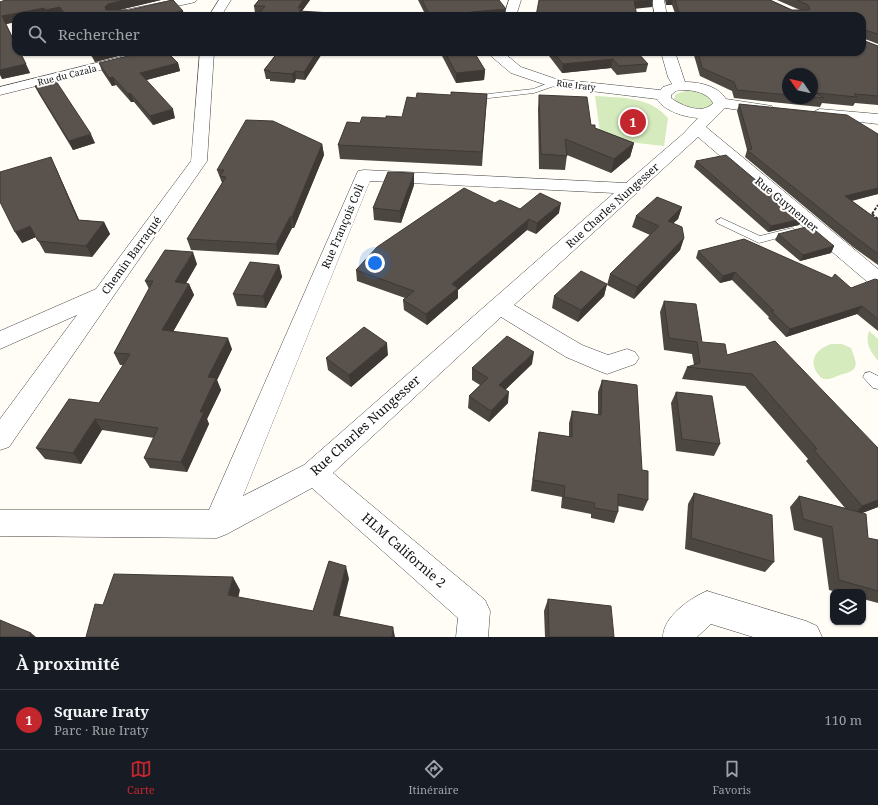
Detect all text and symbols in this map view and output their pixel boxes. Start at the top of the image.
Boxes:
search box [12,12,866,56]
icon: search [26,23,48,45]
text: Rechercher [58,24,140,44]
street label: Rue du Cazala [36,61,98,89]
north arrow [782,68,818,104]
street label: Rue Iraty [556,76,597,94]
pin: 1 [620,107,646,137]
street label: Rue Charles Nungesser [562,159,662,251]
street label: Rue Guynemer [752,173,822,235]
street label: Rue François Coli [317,181,367,271]
street label: Chemin Barraqué [98,213,164,297]
your location [365,253,385,273]
street label: Rue Charles Nungesser [306,371,424,479]
street label: HLM Californie 2 [358,508,450,592]
map controls [830,589,866,625]
button: layers [830,589,866,625]
text: À proximité [16,652,120,675]
text: Square Iraty [54,701,149,721]
text: 1 [25,711,33,729]
text: 110 m [825,711,862,729]
text: Parc · Rue Iraty [54,721,149,739]
tab: Carte [127,758,155,797]
tab: Itinéraire [409,758,459,797]
tab: Favoris [712,758,751,797]

